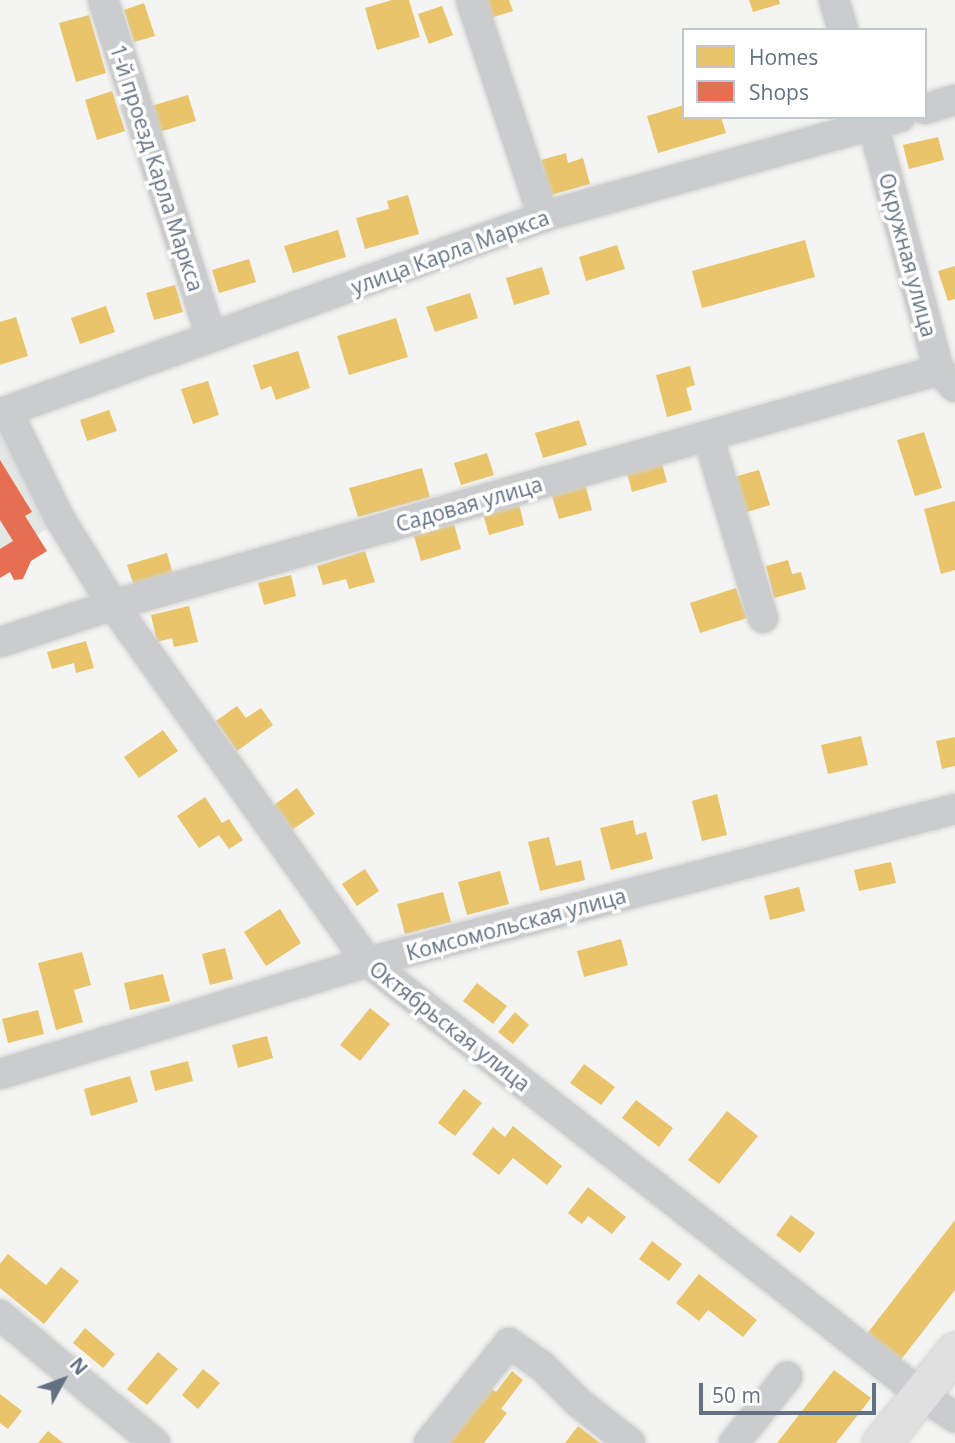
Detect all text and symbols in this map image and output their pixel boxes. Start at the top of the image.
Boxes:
legend [682,28,927,119]
street label: 1-й проезд Карла Маркса [105,41,209,295]
text: Homes [749,43,818,71]
text: Shops [749,78,809,106]
street label: Окружная улица [874,170,942,340]
street label: улица Карла Маркса [348,204,552,300]
street label: Садовая улица [393,471,545,537]
street label: Комсомольская улица [403,883,629,965]
street label: Октябрьская улица [365,955,535,1097]
north arrow [28,1345,98,1415]
text: N [64,1352,94,1381]
scale bar [703,1370,880,1414]
text: 50 m [712,1381,761,1409]

